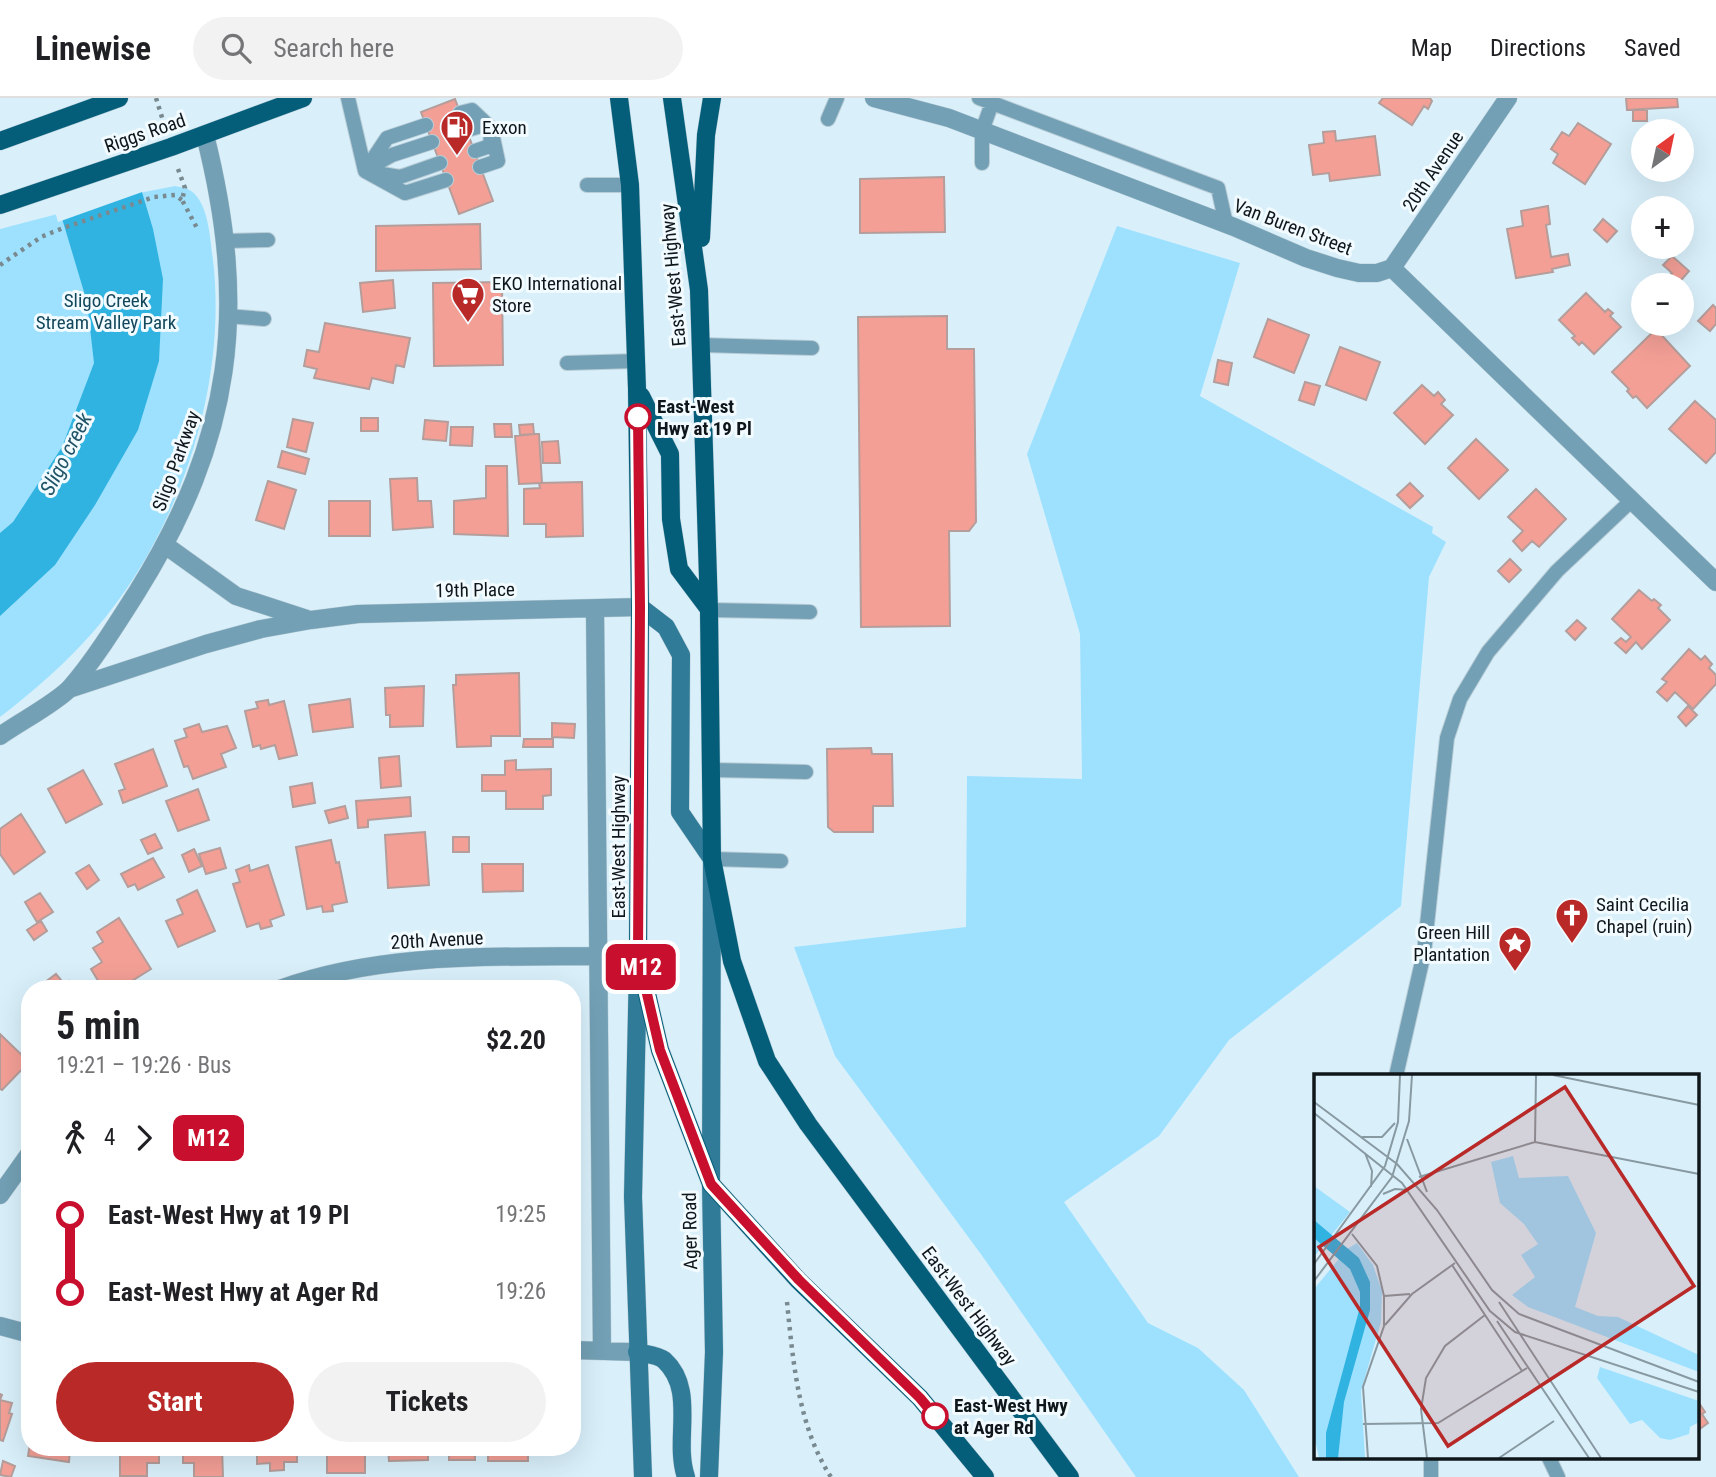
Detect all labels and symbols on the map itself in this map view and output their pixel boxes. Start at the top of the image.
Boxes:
street label: Riggs Road [101,108,189,158]
fuel station icon: Exxon [438,108,476,157]
place label: Exxon [482,116,527,139]
north arrow [1631,119,1694,182]
street label: 20th Avenue [1398,126,1468,216]
street label: Van Buren Street [1231,194,1355,260]
street label: East-West Highway [655,203,691,347]
place label: EKO International Store [492,272,622,317]
supermarket icon: EKO International Store [449,275,487,324]
park label: Sligo Creek Stream Valley Park [36,289,177,334]
place label: East-West Hwy at 19 Pl [657,395,752,440]
marker: East-West Hwy at 19 Pl [625,404,651,430]
water label: Sligo creek [35,408,97,499]
street label: Sligo Parkway [147,408,205,514]
street label: 19th Place [435,578,515,602]
street label: East-West Highway [607,775,630,919]
place label: Saint Cecilia Chapel (ruin) [1596,893,1693,938]
church icon: Saint Cecilia Chapel (ruin) [1553,896,1591,945]
place label: Green Hill Plantation [1413,921,1490,966]
place icon: Green Hill Plantation [1496,924,1534,973]
street label: 20th Avenue [390,926,484,954]
line badge: M12 [601,944,681,990]
inset map [1314,1074,1698,1460]
street label: Ager Road [678,1192,702,1270]
street label: East-West Highway [917,1242,1021,1370]
place label: East-West Hwy at Ager Rd [954,1394,1068,1439]
marker: East-West Hwy at Ager Rd [922,1403,948,1429]

